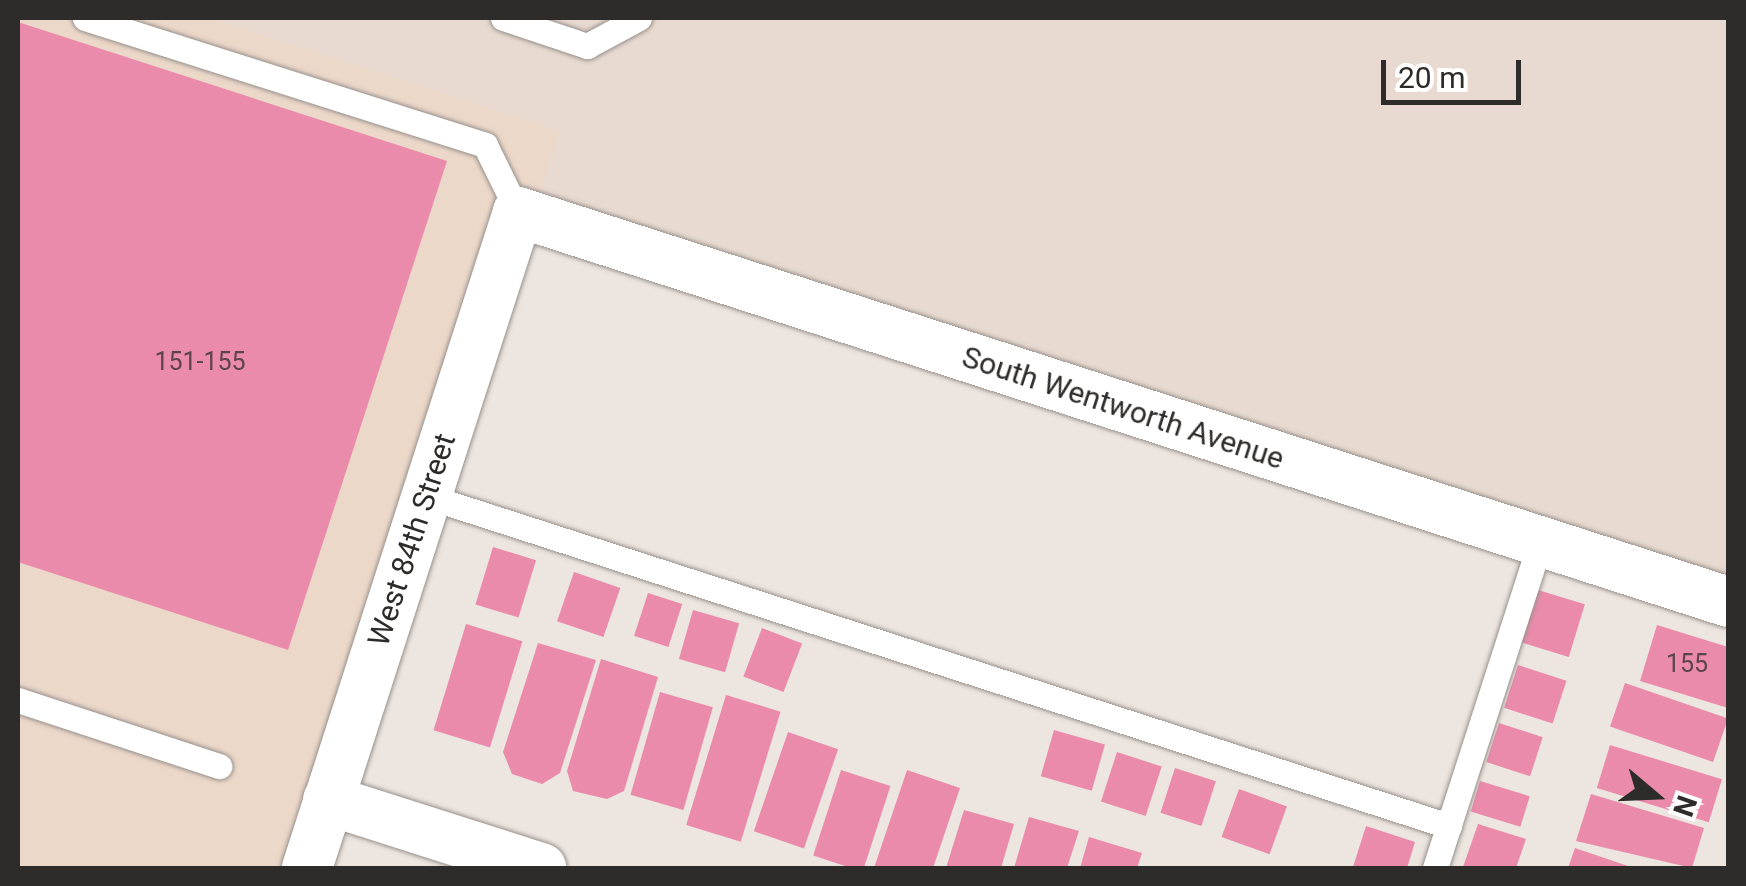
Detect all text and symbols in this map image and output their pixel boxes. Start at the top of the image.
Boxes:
scale bar [1386,40,1526,102]
text: 20 m [1398,60,1465,95]
street label: South Wentworth Avenue [958,339,1288,477]
house number: 151-155 [154,347,246,377]
street label: West 84th Street [361,429,463,651]
house number: 155 [1666,649,1708,679]
north arrow [1606,746,1706,846]
text: N [1666,791,1704,821]

